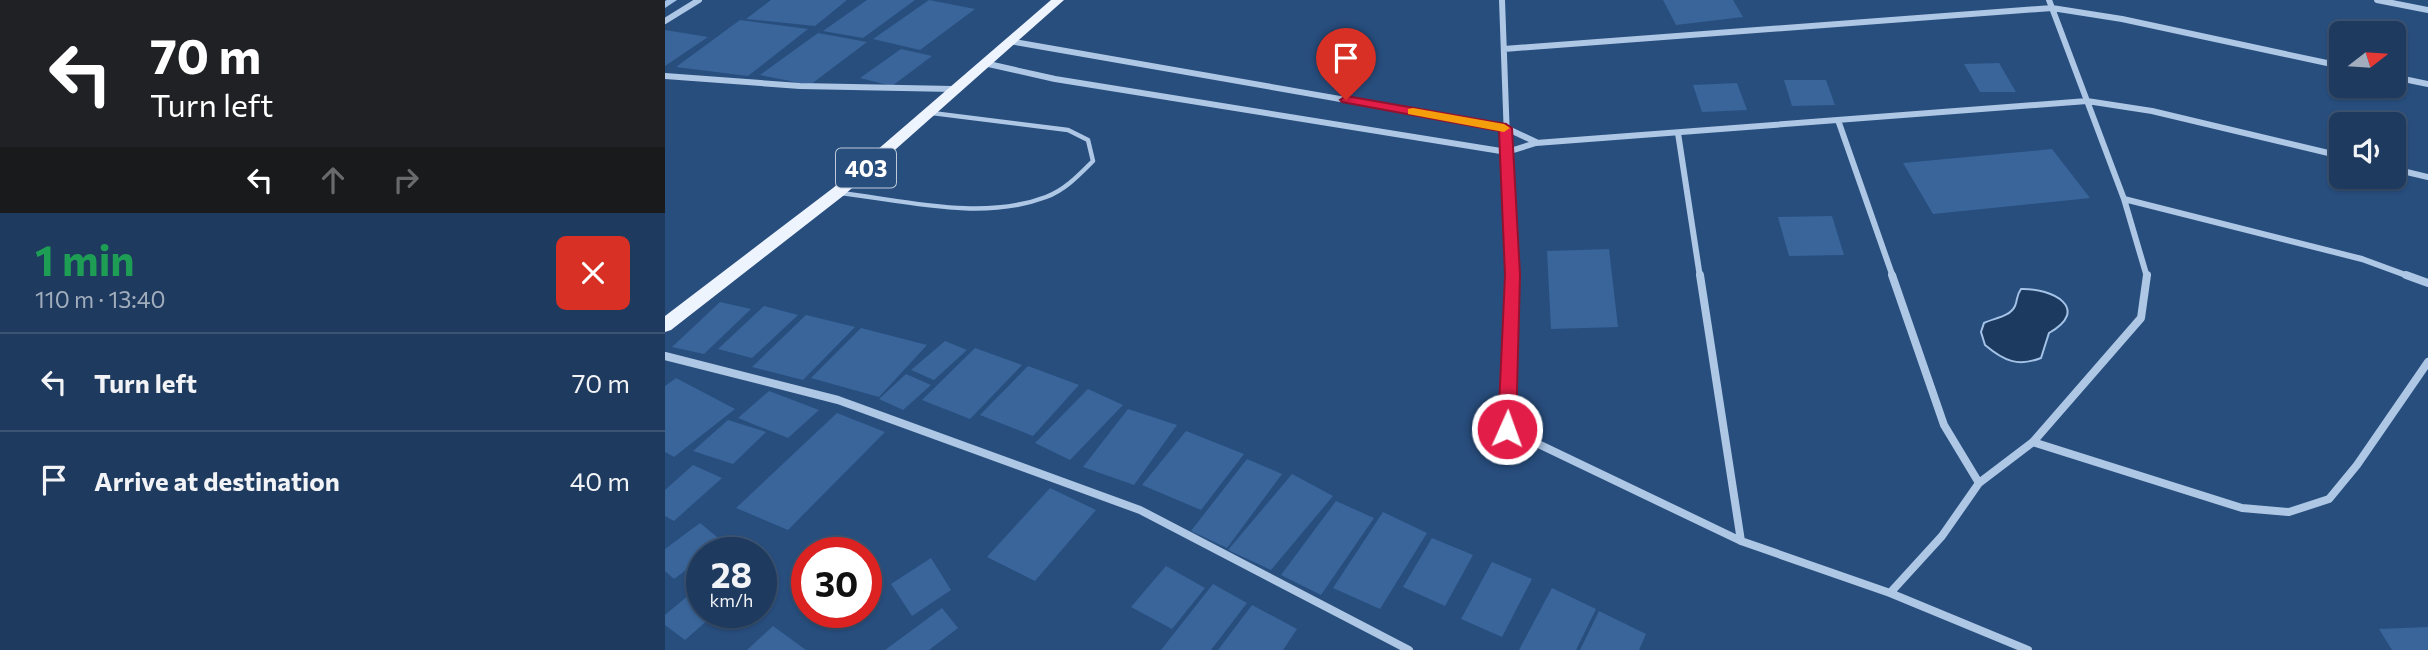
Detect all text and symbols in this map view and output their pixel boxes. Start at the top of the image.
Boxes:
north arrow [2329,21,2406,98]
map controls [2329,21,2406,189]
text: 70 m [150,24,261,84]
icon: left [35,28,126,119]
pin [1316,28,1376,100]
icon: arrive [1327,39,1365,77]
text: Turn left [150,84,274,124]
button: sound [2329,112,2406,189]
road number: 403 [836,148,896,188]
icon: left [241,161,279,199]
icon: ahead [314,161,352,199]
icon: right [387,161,425,199]
text: 1 min [35,233,135,285]
button: close [556,236,630,310]
text: 110 m · 13:40 [35,285,166,313]
icon: left [35,363,73,401]
text: Turn left [94,367,197,398]
text: 70 m [572,367,630,398]
position arrow [1470,392,1544,466]
icon: arrive [35,461,73,499]
text: Arrive at destination [94,465,340,496]
text: 40 m [570,465,630,496]
speed limit sign: 30 [791,537,882,628]
text: 28 [711,552,752,595]
text: km/h [710,589,753,611]

